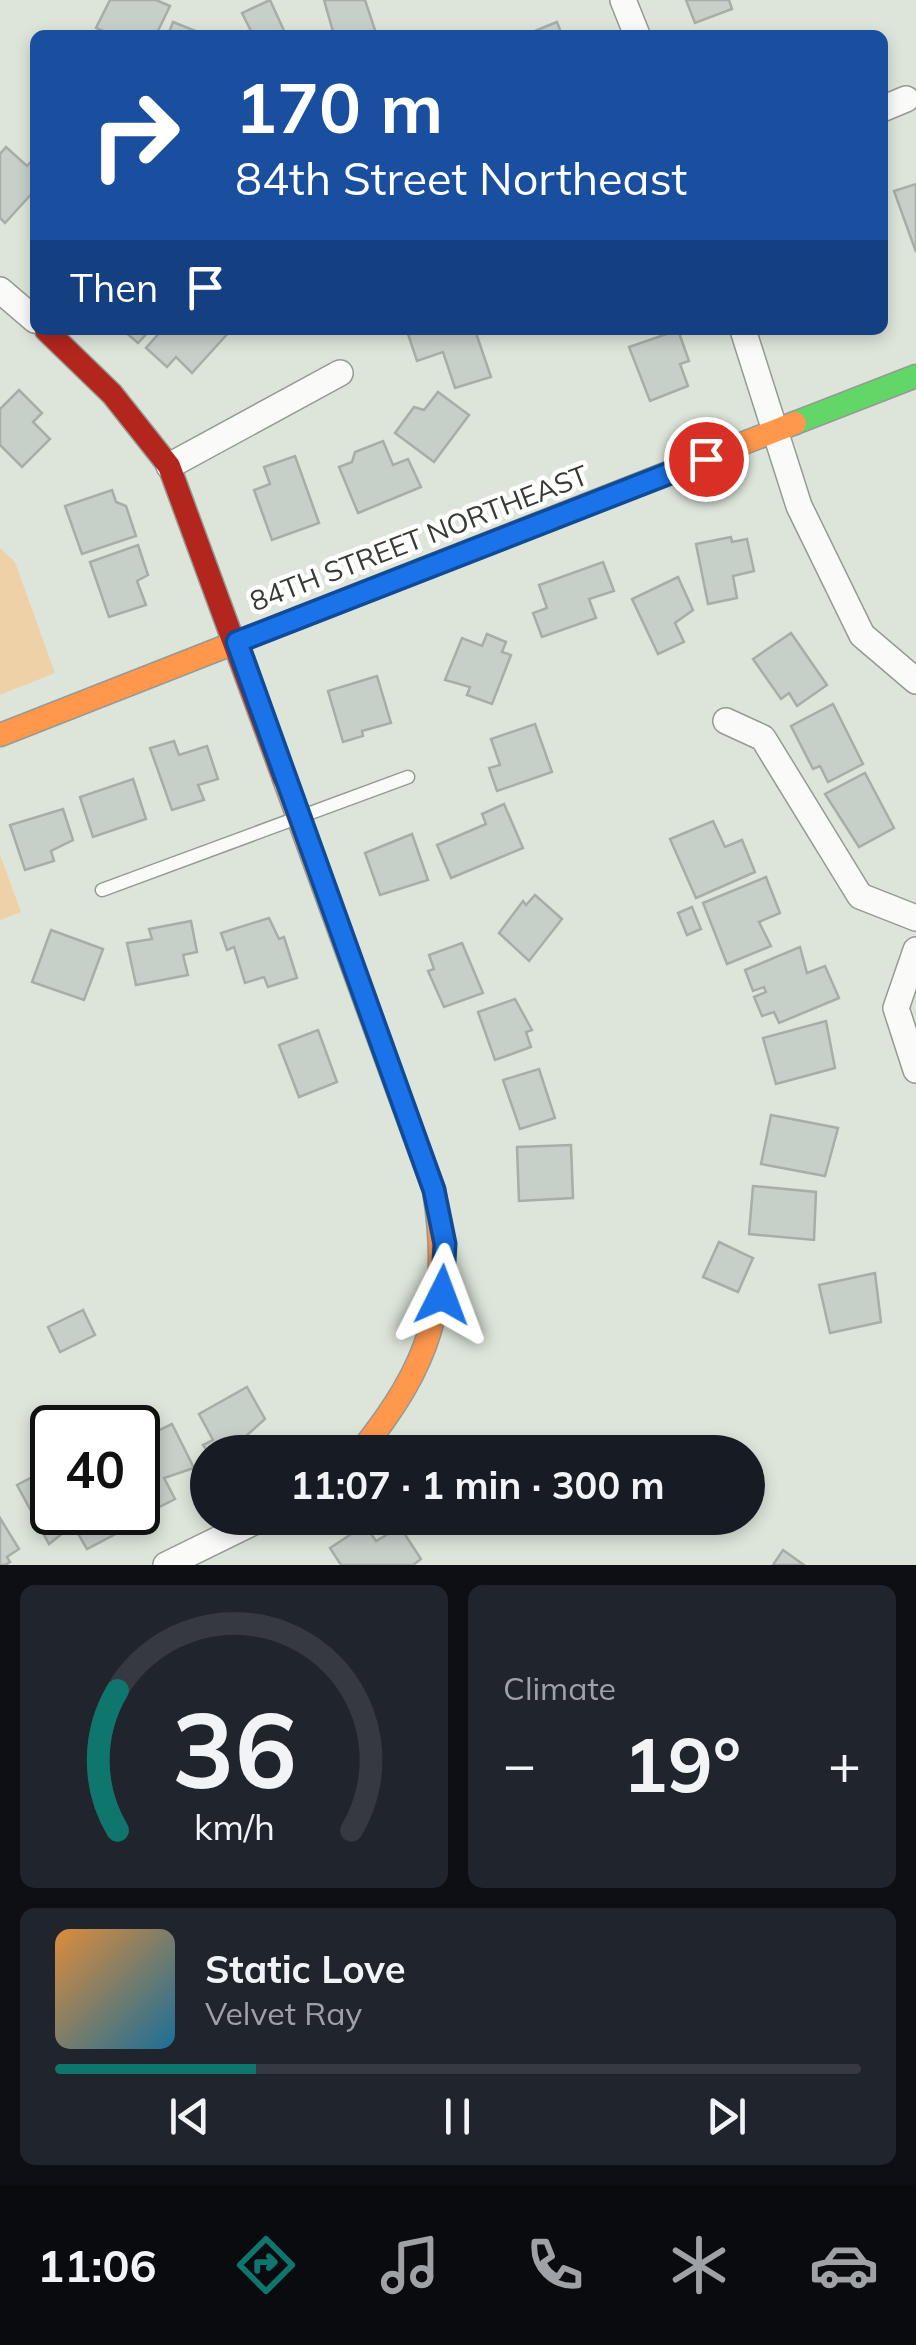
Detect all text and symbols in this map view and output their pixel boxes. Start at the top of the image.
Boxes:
text: 170 m [235,63,443,151]
icon: right [70,70,200,200]
text: 84th Street Northeast [235,150,687,206]
icon: arrive [178,260,233,315]
text: Then [70,264,158,312]
pin [664,417,749,502]
icon: arrive [679,432,734,487]
street label: 84TH STREET NORTHEAST [245,457,593,618]
position arrow [390,1243,494,1347]
speed limit sign: 40 [30,1405,160,1535]
text: 11:07 · 1 min · 300 m [290,1461,665,1509]
text: Climate [503,1668,616,1708]
text: 36 [172,1683,296,1814]
text: 19° [623,1717,741,1811]
text: − [503,1729,536,1798]
text: + [828,1729,861,1798]
text: km/h [194,1804,274,1849]
text: Static Love [205,1945,406,1993]
text: Velvet Ray [205,1993,362,2033]
icon: previous [162,2089,217,2144]
icon: pause [430,2089,485,2144]
icon: next [699,2089,754,2144]
icon: directions [231,2230,301,2300]
icon: music [375,2230,445,2300]
icon: phone [520,2230,590,2300]
icon: climate [664,2230,734,2300]
icon: car [809,2230,879,2300]
text: 11:06 [37,2237,156,2293]

